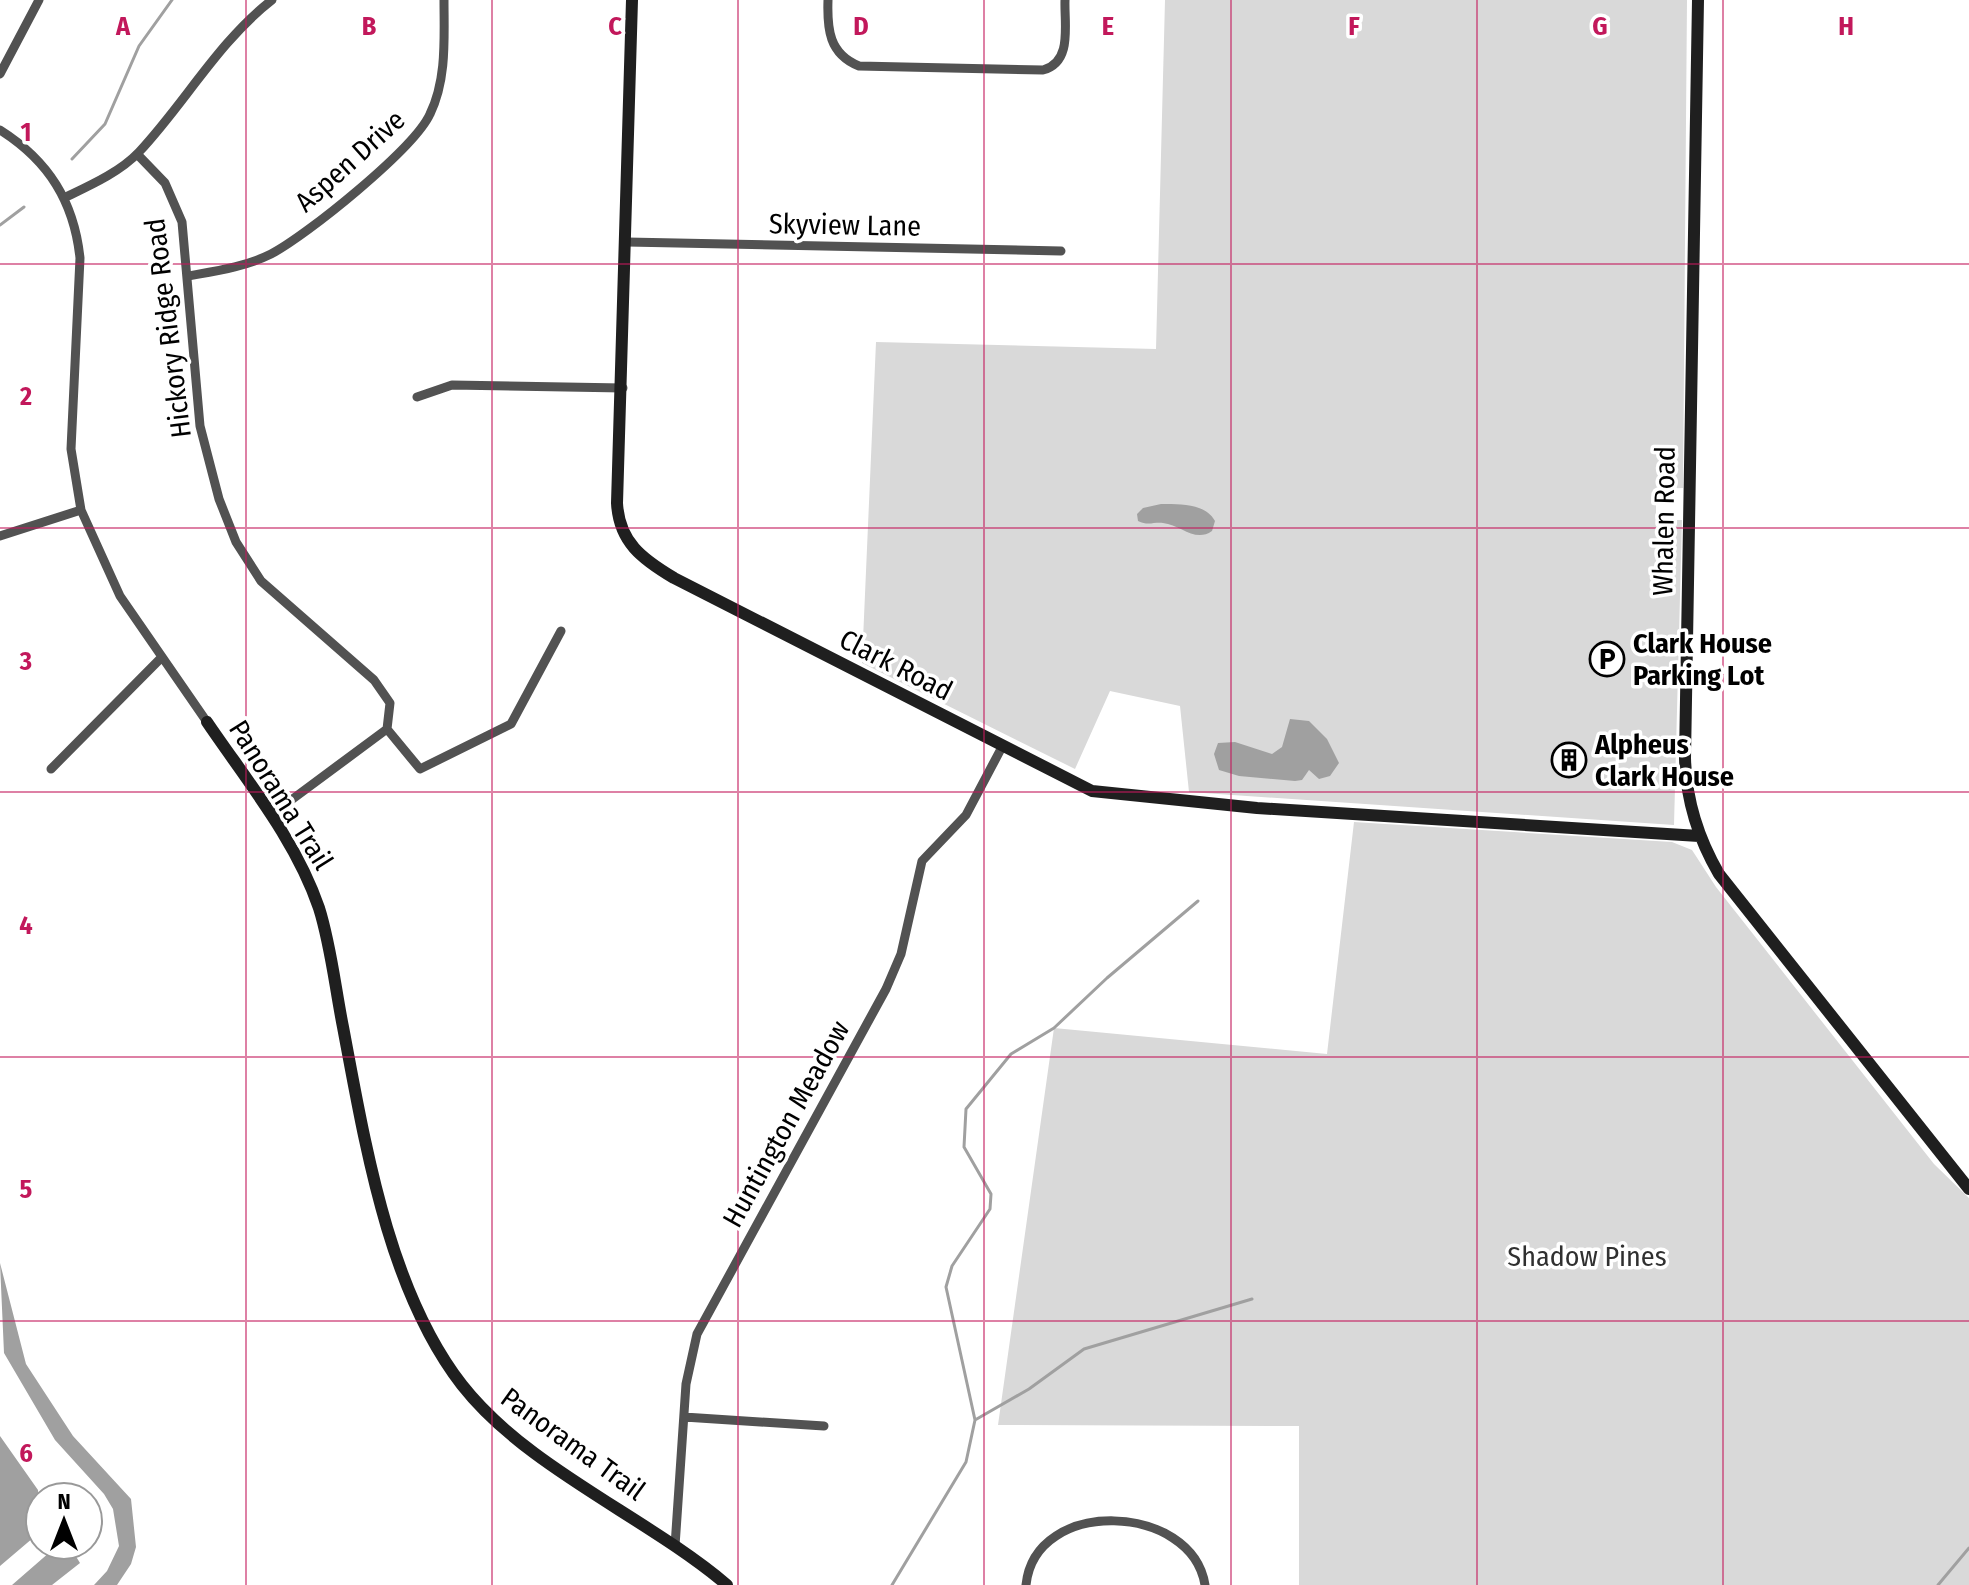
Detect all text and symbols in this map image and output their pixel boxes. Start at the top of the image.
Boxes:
text: A [115,11,131,42]
text: B [362,11,377,42]
text: C [608,11,622,42]
text: D [853,11,869,42]
text: E [1102,11,1114,42]
text: F [1348,11,1360,42]
text: G [1592,11,1608,42]
text: H [1838,11,1854,42]
street label: Aspen Drive [288,103,412,219]
text: 1 [21,117,32,148]
street label: Skyview Lane [769,207,921,243]
street label: Hickory Ridge Road [138,216,198,440]
text: 2 [19,381,32,412]
street label: Whalen Road [1646,446,1682,596]
street label: Clark Road [834,623,958,707]
place label: Clark House Parking Lot [1633,627,1772,692]
parking icon: Clark House Parking Lot [1588,640,1626,678]
text: 3 [19,646,32,677]
street label: Panorama Trail [222,714,340,876]
place label: Alpheus Clark House [1594,728,1734,793]
building icon: Alpheus Clark House [1550,741,1588,779]
text: 4 [19,910,33,941]
street label: Huntington Meadow [716,1015,856,1233]
text: 5 [20,1174,33,1205]
park label: Shadow Pines [1507,1240,1667,1273]
street label: Panorama Trail [495,1381,651,1507]
text: 6 [19,1438,33,1469]
north arrow [24,1481,104,1561]
text: N [57,1488,71,1515]

